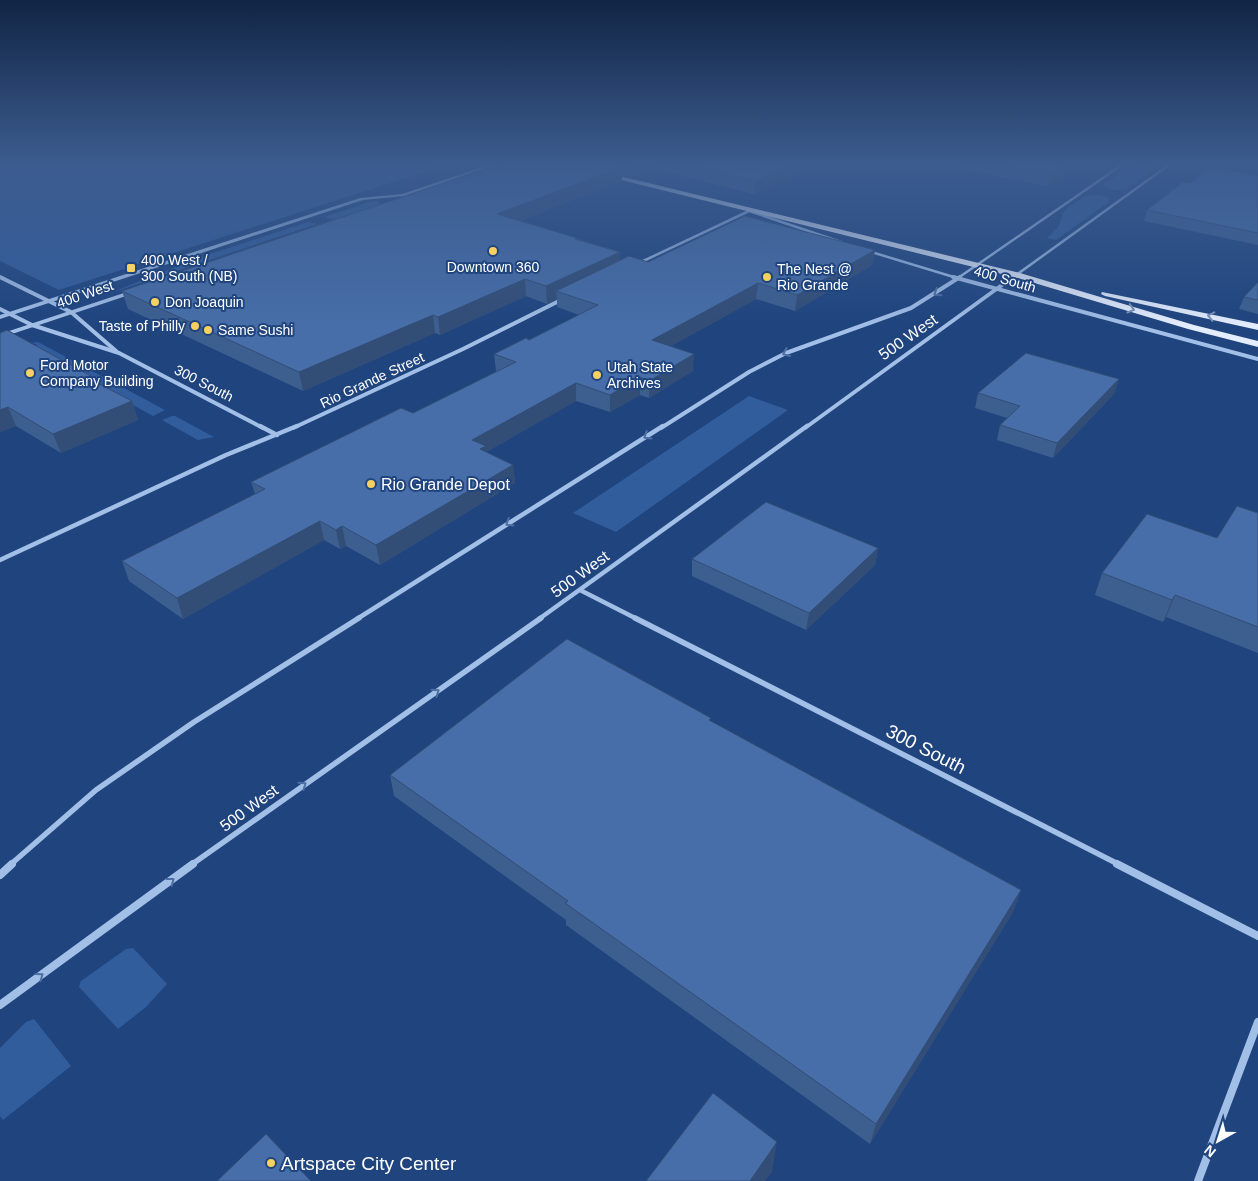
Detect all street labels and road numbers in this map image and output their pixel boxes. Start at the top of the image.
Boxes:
street label: 400 South [972,263,1038,295]
street label: 400 West [55,277,116,311]
street label: 500 West [876,310,941,363]
street label: Rio Grande Street [317,349,427,411]
street label: 300 South [172,361,236,405]
street label: 500 West [548,547,613,601]
street label: 300 South [883,720,969,778]
street label: 500 West [217,781,282,835]

